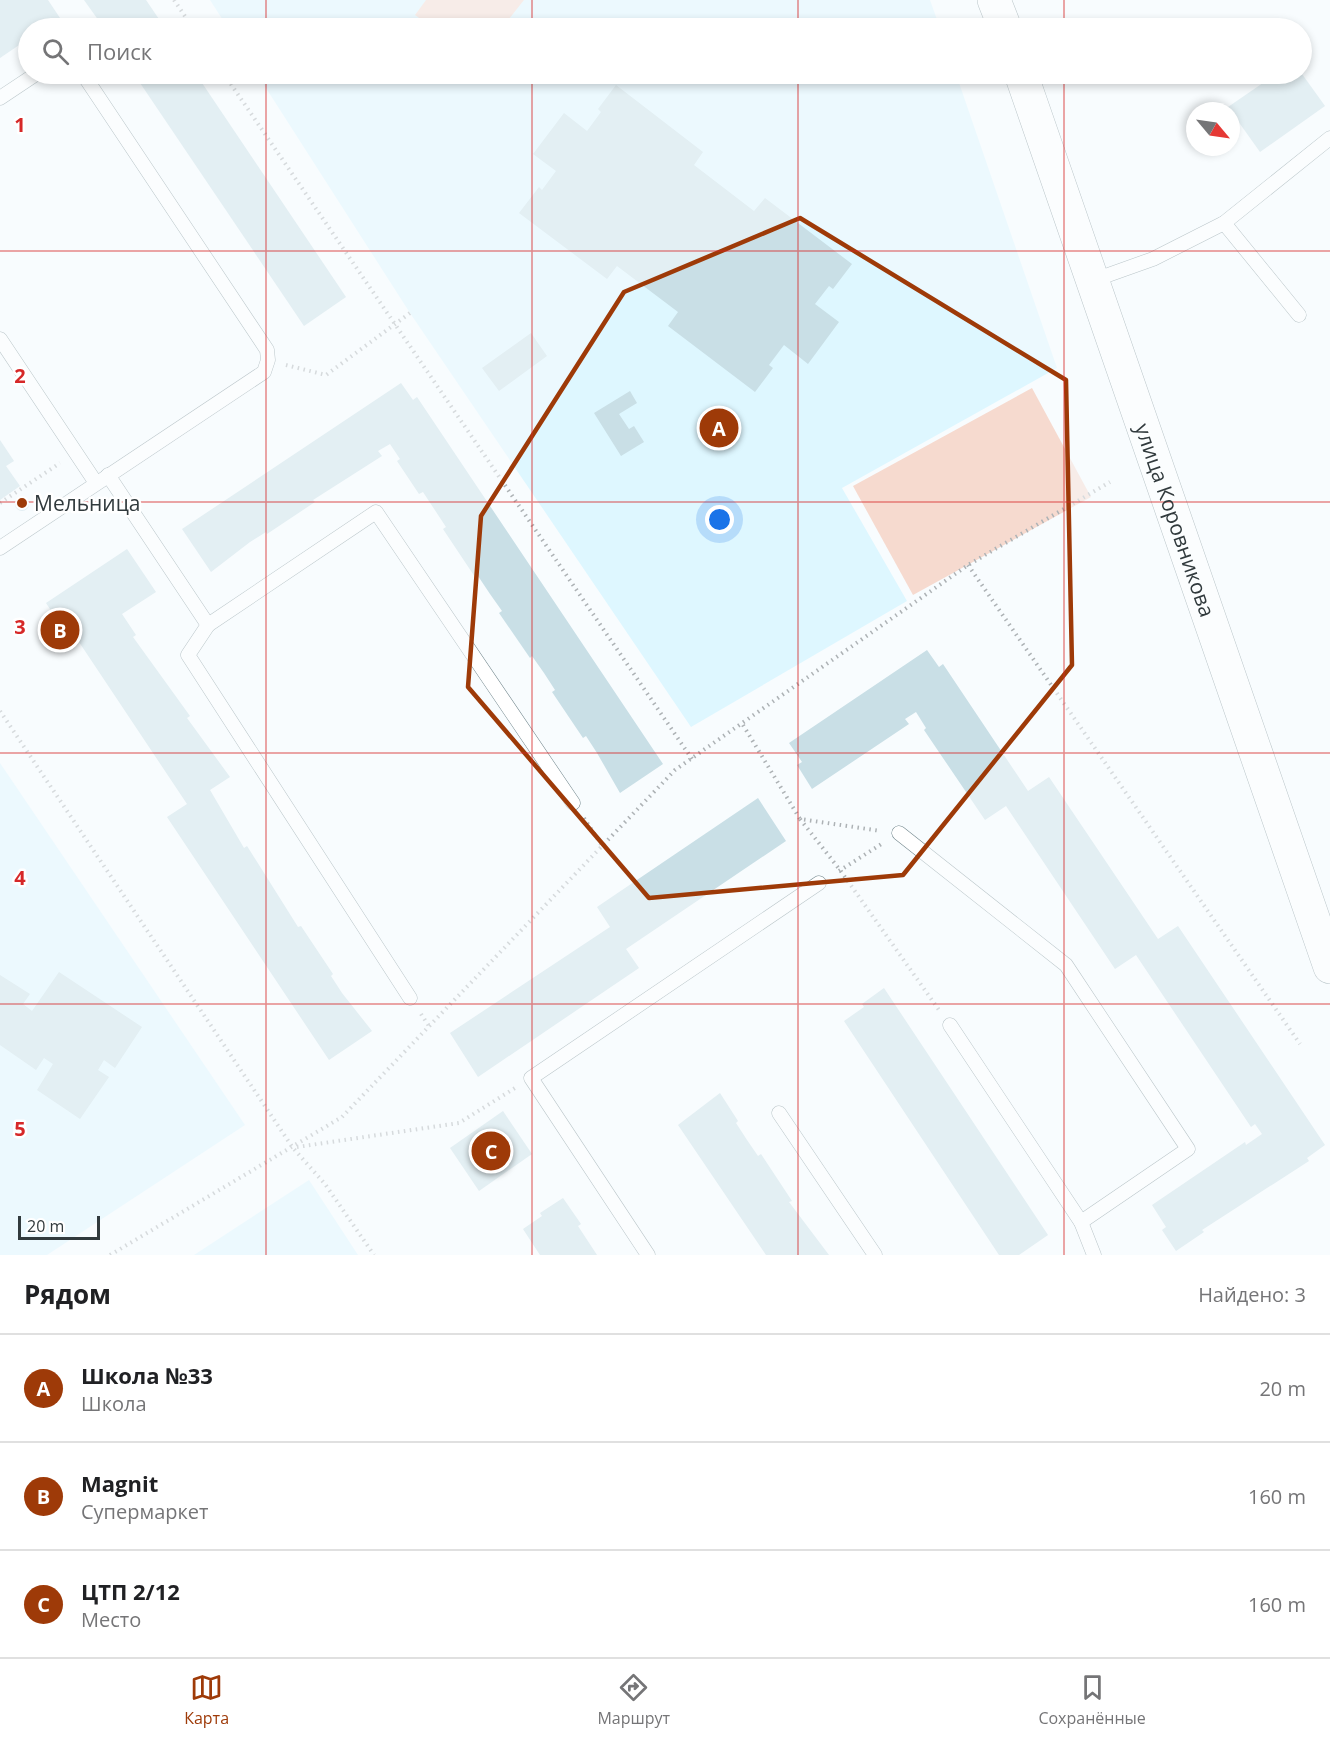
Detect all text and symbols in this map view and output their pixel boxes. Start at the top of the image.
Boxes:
search box [18,18,1312,84]
icon: search [39,35,72,68]
text: Поиск [87,36,152,66]
north arrow [1186,102,1240,156]
text: 1 [14,111,26,138]
text: 2 [14,362,26,389]
pin: A [700,406,738,450]
street label: улица Коровникова [1129,419,1222,621]
place label: Мельница [34,489,141,517]
marker: Мельница [15,496,29,510]
your location [705,505,734,534]
pin: B [40,608,80,652]
text: 3 [14,613,26,640]
text: 4 [14,864,26,891]
text: 5 [14,1115,26,1142]
pin: C [472,1128,510,1174]
scale bar [18,1213,100,1240]
text: 20 m [27,1215,64,1237]
text: Рядом [24,1276,111,1312]
text: Найдено: 3 [1198,1281,1306,1308]
text: Школа №33 [81,1360,213,1390]
text: A [37,1375,50,1402]
text: 20 m [1259,1375,1306,1402]
text: Школа [81,1390,147,1417]
text: Magnit [81,1468,158,1498]
text: B [37,1483,50,1510]
text: 160 m [1248,1483,1306,1510]
text: Супермаркет [81,1498,208,1525]
text: ЦТП 2/12 [81,1576,180,1606]
text: C [37,1591,50,1618]
text: 160 m [1248,1591,1306,1618]
text: Место [81,1606,141,1633]
tab: Карта [184,1671,229,1729]
tab: Маршрут [597,1671,670,1729]
tab: Сохранённые [1038,1671,1146,1729]

